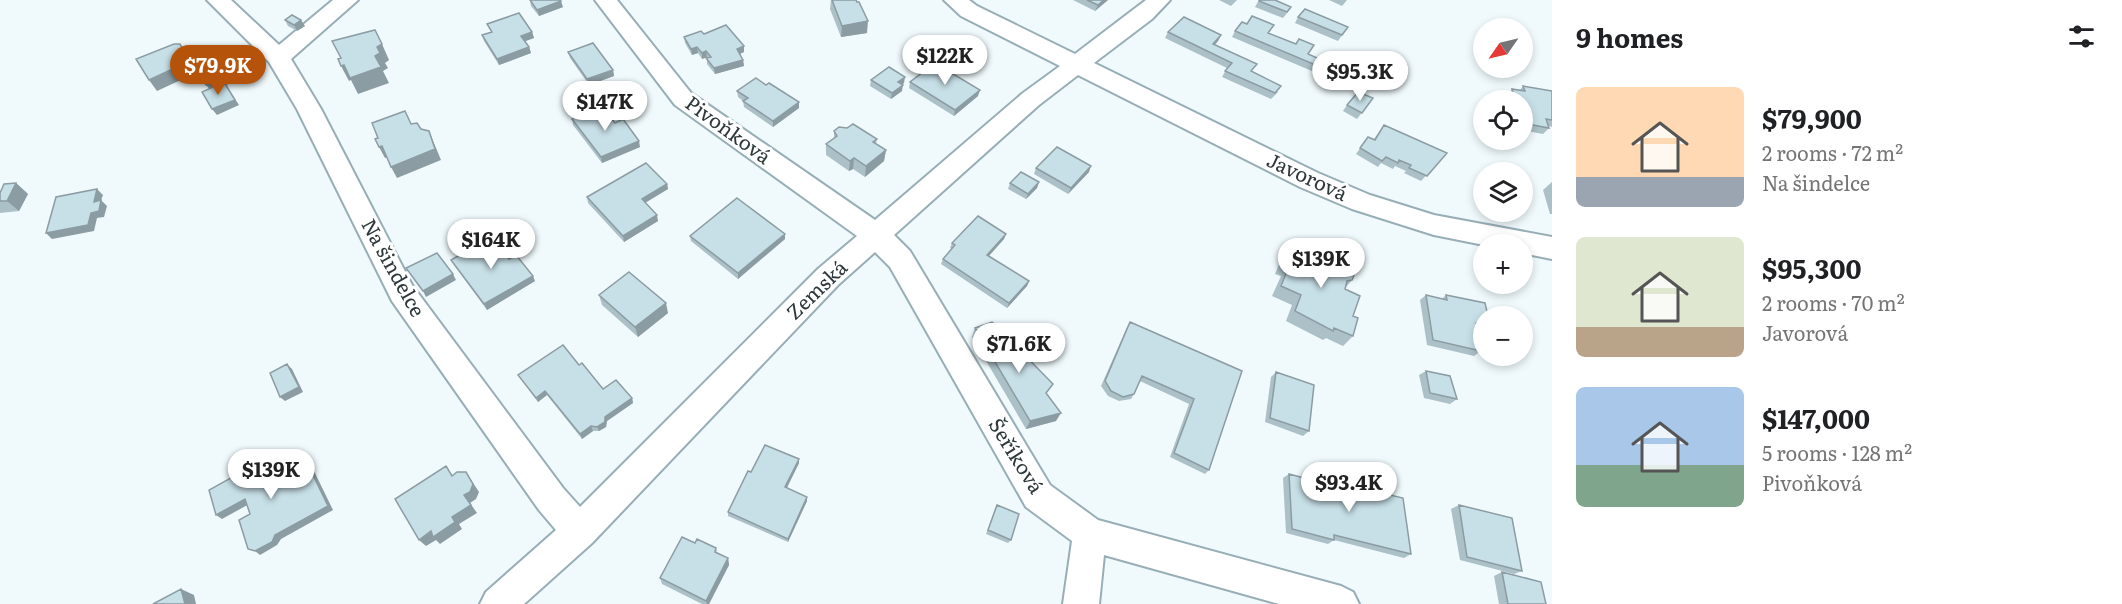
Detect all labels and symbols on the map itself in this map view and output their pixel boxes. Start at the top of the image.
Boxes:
north arrow [1473,18,1533,78]
pin: $122K [903,35,987,86]
pin: $79.9K [169,45,267,96]
pin: $95.3K [1311,51,1409,102]
pin: $147K [563,81,647,132]
street label: Pivoňková [680,87,779,170]
street label: Javorová [1262,143,1353,207]
street label: Na šindelce [355,212,434,322]
pin: $164K [449,219,533,270]
pin: $139K [1279,238,1363,289]
street label: Zemská [778,252,853,325]
pin: $71.6K [970,323,1068,374]
street label: Šeříková [983,411,1053,499]
pin: $139K [229,449,313,500]
pin: $93.4K [1300,462,1398,513]

